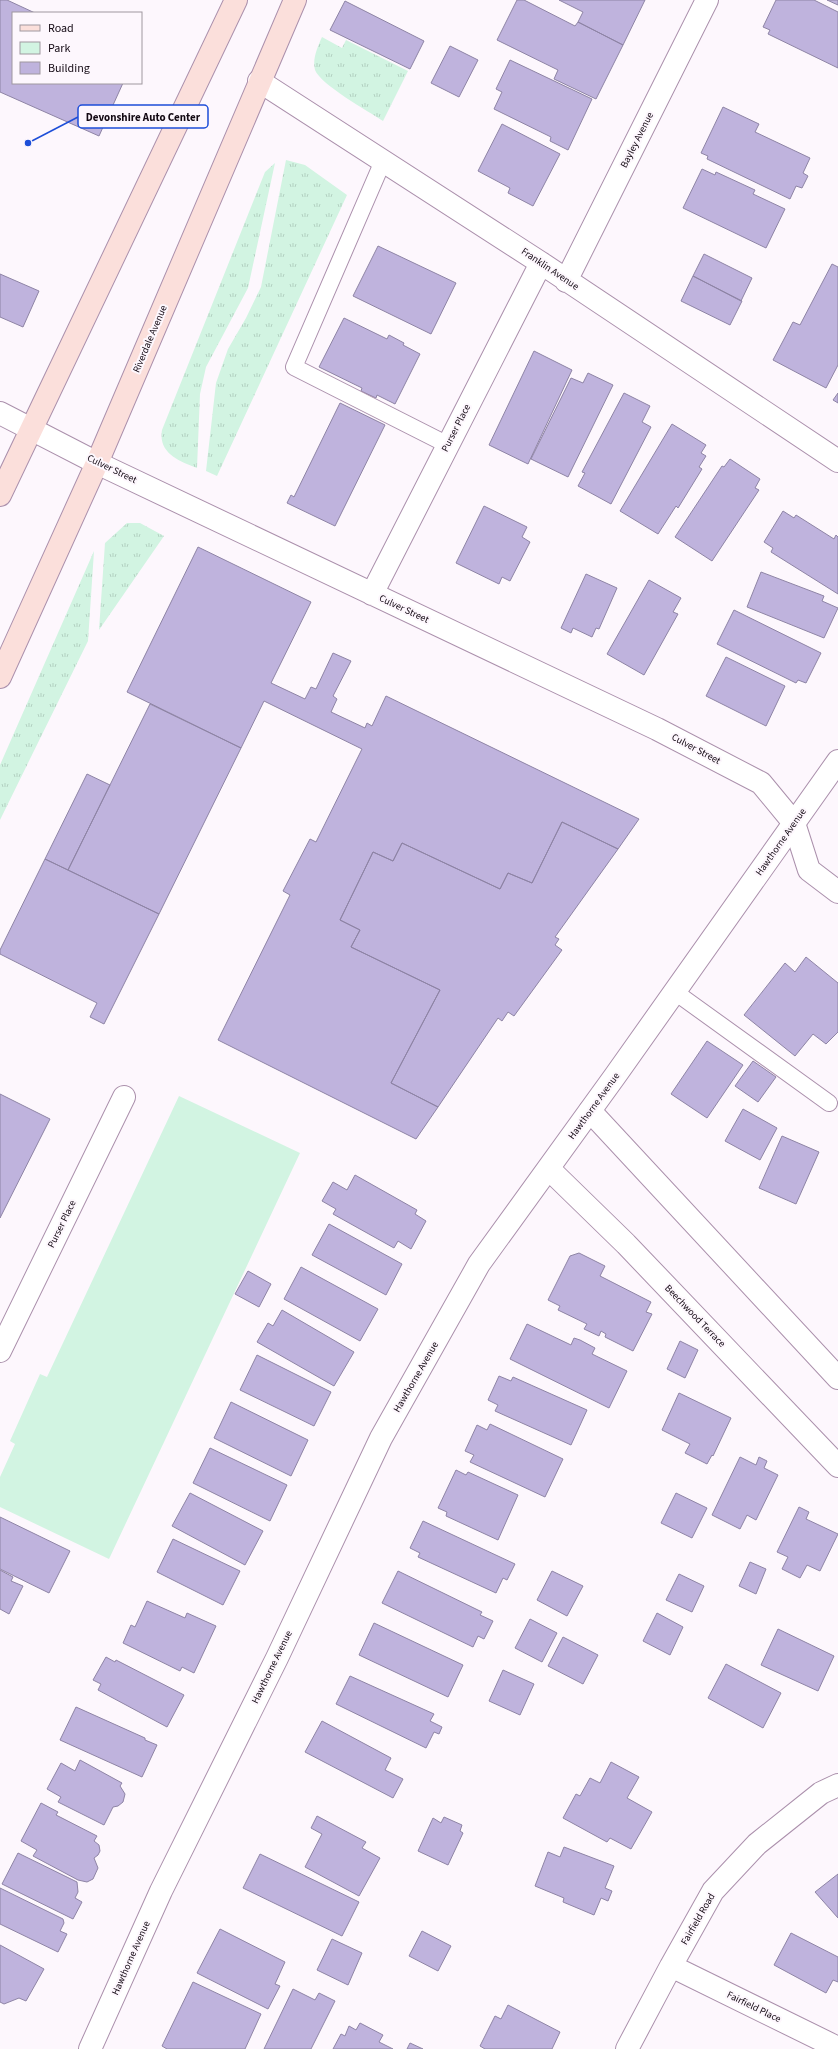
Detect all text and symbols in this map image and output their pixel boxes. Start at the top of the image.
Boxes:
legend [12,12,142,84]
text: Road [48,20,74,37]
text: Park [48,40,70,57]
text: Building [48,60,90,77]
callout: Devonshire Auto Center [78,105,208,128]
text: Devonshire Auto Center [86,110,201,125]
street label: Bayley Avenue [617,110,657,170]
street label: Franklin Avenue [518,245,582,293]
street label: Riverdale Avenue [129,303,171,375]
street label: Purser Place [438,402,474,454]
street label: Culver Street [85,451,140,487]
street label: Culver Street [377,591,432,627]
street label: Culver Street [669,730,724,768]
street label: Hawthorne Avenue [752,805,810,879]
street label: Hawthorne Avenue [565,1070,623,1142]
street label: Purser Place [44,1198,80,1250]
street label: Beechwood Terrace [661,1282,729,1350]
street label: Hawthorne Avenue [390,1339,442,1415]
street label: Hawthorne Avenue [248,1628,296,1706]
street label: Fairfield Road [678,1891,718,1947]
street label: Hawthorne Avenue [108,1919,154,1997]
street label: Fairfield Place [725,1988,783,2026]

